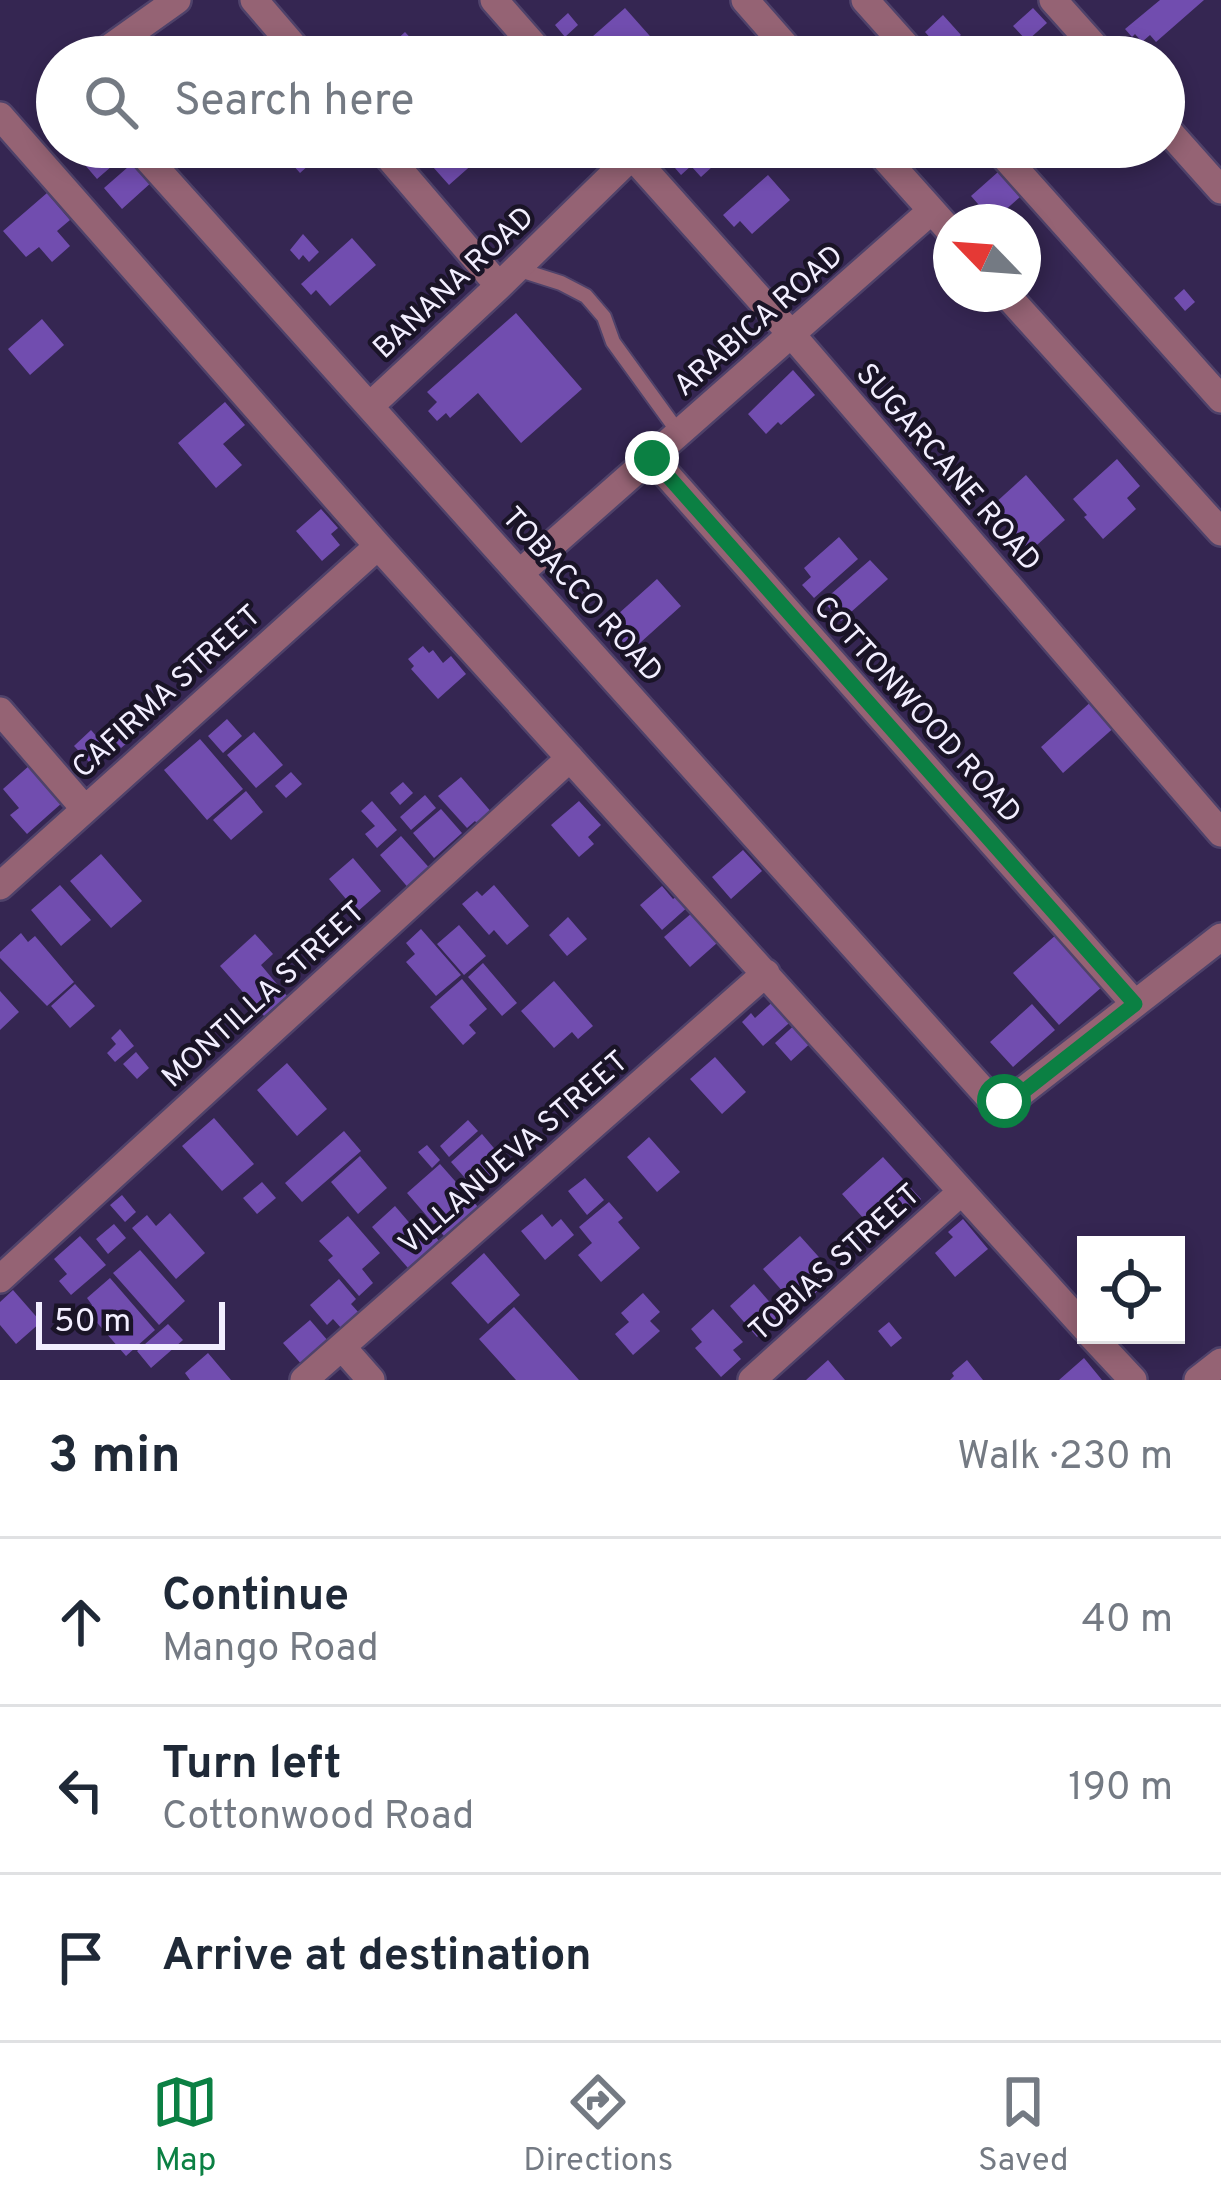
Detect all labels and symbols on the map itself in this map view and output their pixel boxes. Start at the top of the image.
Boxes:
street label: BANANA ROAD [367,200,543,368]
north arrow [933,204,1041,312]
street label: ARABICA ROAD [667,238,852,406]
street label: SUGARCANE ROAD [847,357,1048,580]
route end [625,431,679,485]
street label: TOBACCO ROAD [493,500,670,691]
street label: COTTONWOOD ROAD [804,589,1028,832]
street label: CAFIRMA STREET [66,598,270,787]
street label: MONTILLA STREET [155,895,374,1097]
street label: VILLANUEVA STREET [392,1044,637,1264]
route start [977,1074,1031,1128]
street label: TOBIAS STREET [742,1177,929,1351]
scale bar [36,1296,225,1349]

